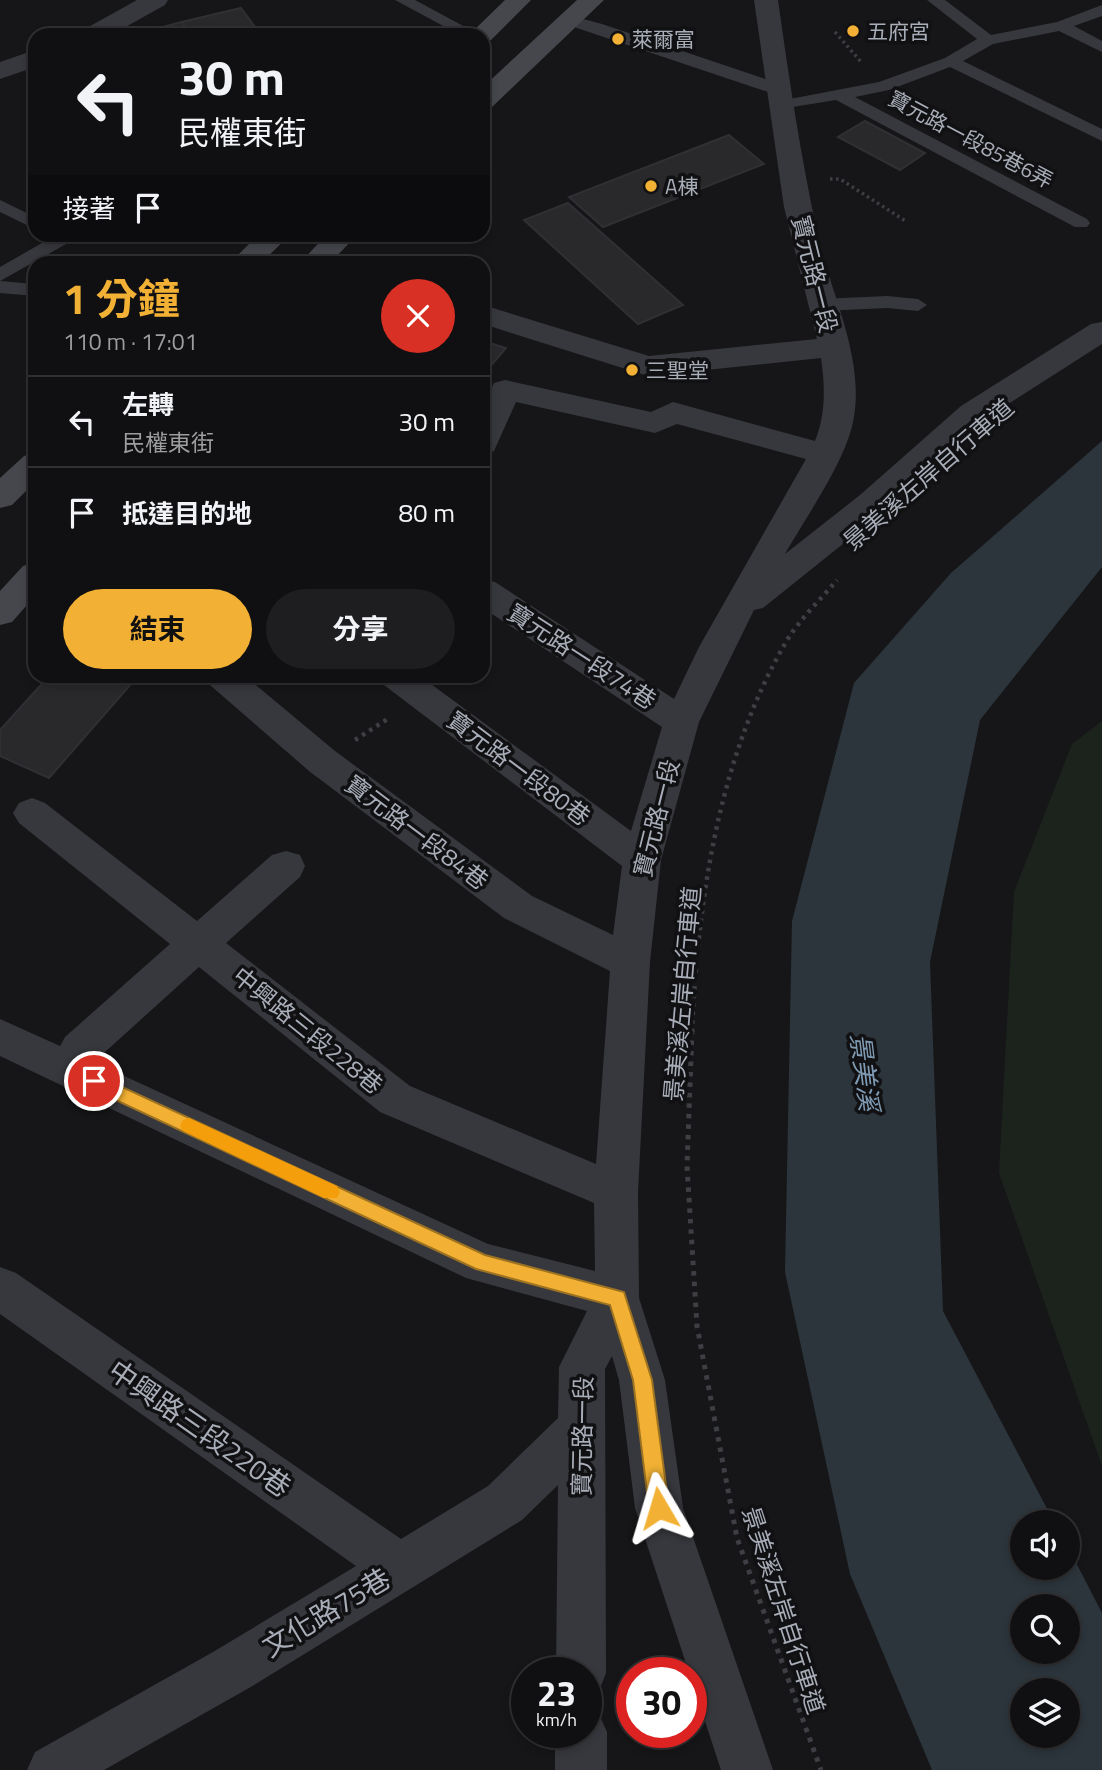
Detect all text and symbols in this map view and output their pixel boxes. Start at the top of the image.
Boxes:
place label: 五府宮 [867,15,930,47]
place label: 萊爾富 [632,23,695,55]
marker: 五府宮 [845,23,861,39]
marker: 萊爾富 [610,31,626,47]
text: 30 m [178,39,285,114]
icon: left [63,56,154,147]
street label: 寶元路一段85巷6弄 [883,82,1059,196]
text: 民權東街 [178,108,306,156]
place label: A棟 [665,170,699,202]
marker: A棟 [643,178,659,194]
text: 接著 [63,189,115,228]
icon: arrive [129,189,167,227]
street label: 寶元路一段 [783,211,847,337]
text: 1 分鐘 [63,266,180,330]
button: close [381,279,455,353]
text: 110 m · 17:01 [63,324,198,359]
place label: 三聖堂 [646,354,709,386]
marker: 三聖堂 [624,362,640,378]
text: 左轉 [122,385,174,424]
street label: 景美溪左岸自行車道 [835,390,1021,558]
text: 30 m [398,402,455,441]
icon: left [63,403,101,441]
text: 民權東街 [122,425,214,460]
text: 80 m [398,493,455,532]
icon: arrive [63,494,101,532]
text: 抵達目的地 [122,494,252,533]
button: 結束 [63,589,252,669]
button: 分享 [266,589,455,669]
street label: 寶元路一段74巷 [501,594,663,718]
street label: 寶元路一段80巷 [440,702,598,834]
street label: 寶元路一段 [624,755,688,881]
street label: 寶元路一段84巷 [338,766,496,898]
street label: 景美溪左岸自行車道 [655,885,709,1103]
street label: 中興路三段228巷 [225,958,391,1102]
water label: 景美溪 [841,1031,890,1117]
pin [64,1051,124,1111]
icon: arrive [75,1062,113,1100]
street label: 中興路三段220巷 [100,1349,300,1507]
street label: 寶元路一段 [563,1376,601,1496]
position arrow [622,1471,696,1545]
street label: 景美溪左岸自行車道 [734,1502,834,1718]
map controls [1010,1510,1080,1748]
button: sound [1010,1510,1080,1580]
street label: 文化路75巷 [253,1557,399,1667]
button: search [1010,1594,1080,1664]
speed limit sign: 30 [616,1657,707,1748]
text: 23 [537,1666,576,1720]
button: layers [1010,1678,1080,1748]
text: km/h [536,1706,577,1733]

